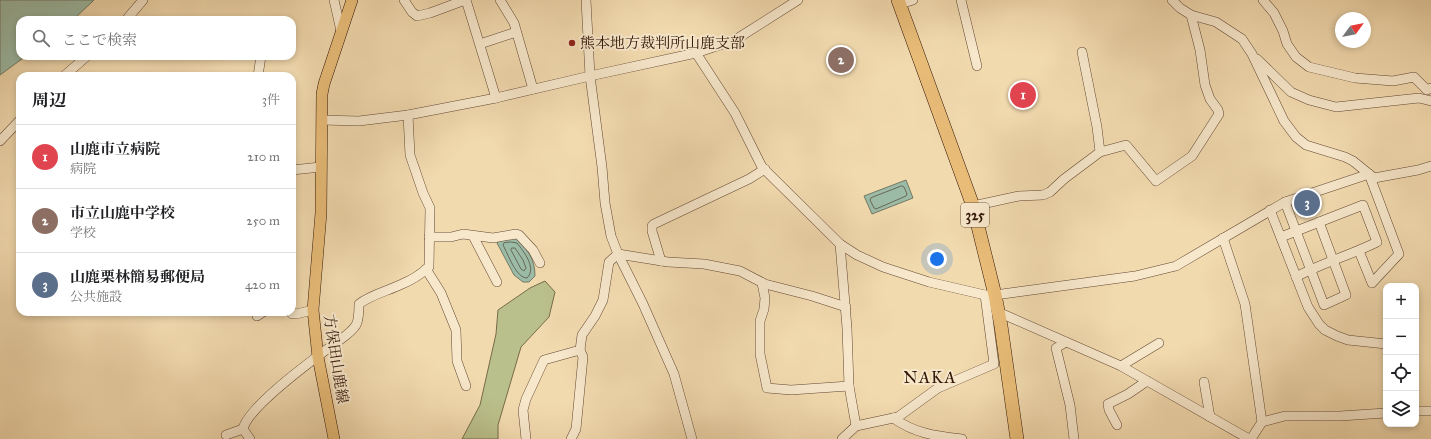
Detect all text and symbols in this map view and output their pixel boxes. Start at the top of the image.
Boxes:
north arrow [1335,12,1371,48]
search box [16,16,296,60]
icon: search [30,27,52,49]
text: ここで検索 [62,31,137,49]
place label: 熊本地方裁判所山鹿支部 [580,34,745,52]
marker: 熊本地方裁判所山鹿支部 [567,38,577,48]
pin: 2 [828,45,854,75]
pin: 1 [1010,80,1036,110]
text: 周辺 [32,90,66,111]
text: 3件 [262,92,280,108]
text: 山鹿市立病院 [70,140,160,158]
text: 1 [42,149,48,165]
text: 210 m [247,149,280,165]
text: 病院 [70,161,96,177]
pin: 3 [1294,188,1320,218]
road number: 325 [961,203,989,227]
text: 市立山鹿中学校 [70,204,175,222]
text: 2 [42,213,48,229]
text: 250 m [246,213,280,229]
text: 学校 [70,225,96,241]
your location [927,249,947,269]
text: 山鹿栗林簡易郵便局 [70,268,205,286]
text: 3 [42,277,48,293]
text: 420 m [245,277,280,293]
map controls [1383,283,1419,427]
button: + [1383,283,1419,319]
text: 公共施設 [70,289,122,305]
street label: 方保田山鹿線 [320,313,352,405]
button: − [1383,319,1419,355]
button: locate [1383,355,1419,391]
district label: NAKA [903,367,957,388]
button: layers [1383,391,1419,427]

